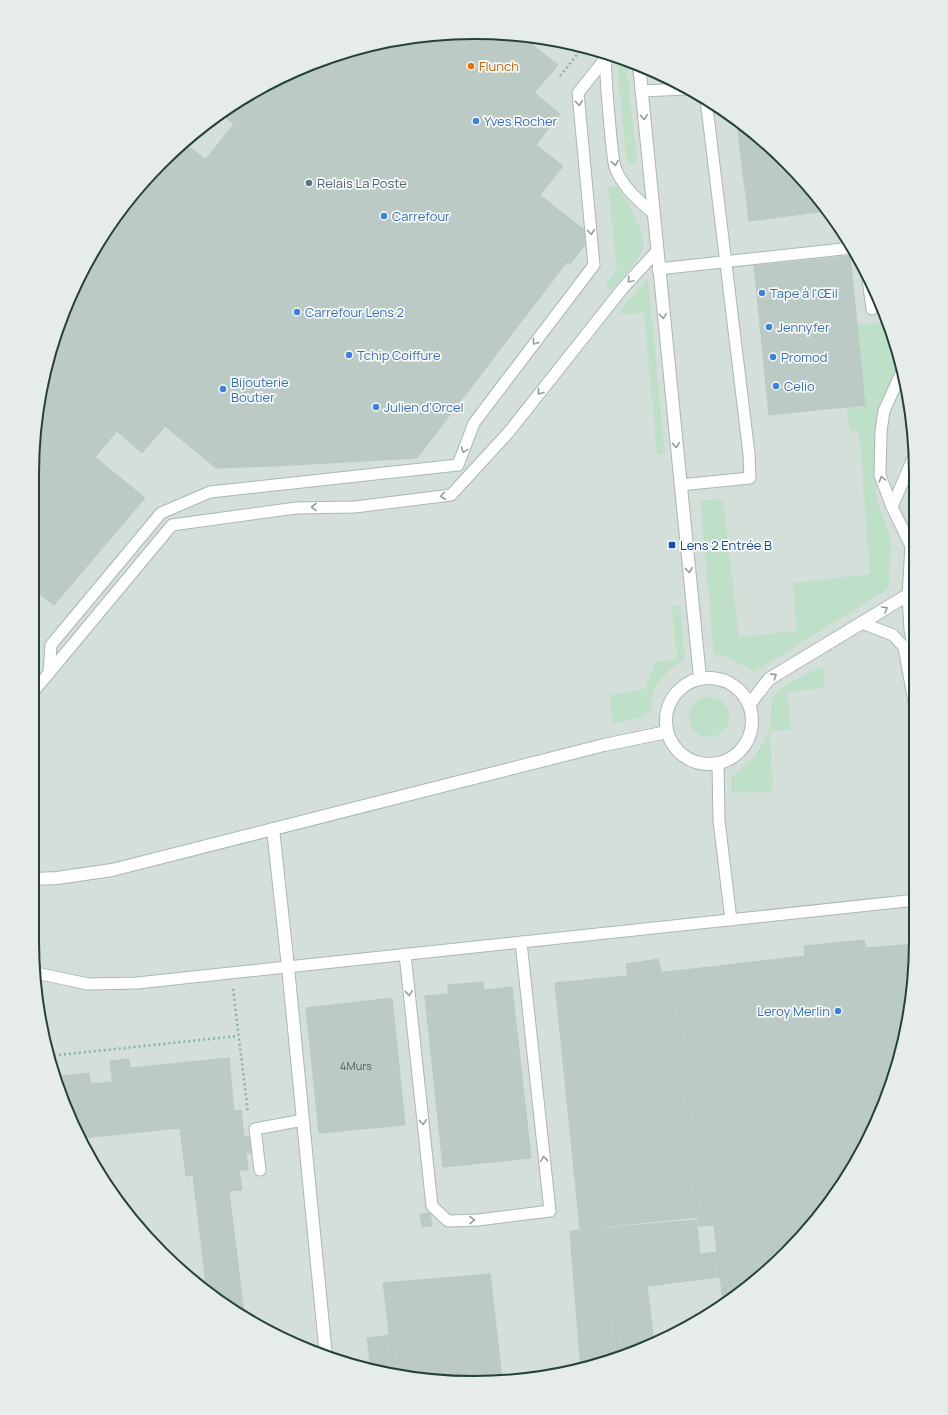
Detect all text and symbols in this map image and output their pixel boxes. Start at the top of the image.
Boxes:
place label: Flunch [479,57,519,75]
marker: Flunch [466,61,476,71]
one-way arrow [575,100,584,106]
place label: Yves Rocher [484,112,558,130]
one-way arrow [639,114,648,120]
marker: Yves Rocher [471,116,481,126]
one-way arrow [610,159,619,166]
place label: Relais La Poste [317,174,407,192]
marker: Relais La Poste [304,178,314,188]
place label: Carrefour [392,207,450,225]
marker: Carrefour [379,211,389,221]
one-way arrow [586,229,595,235]
one-way arrow [627,275,635,283]
place label: Tape à l'Œil [770,284,838,302]
marker: Tape à l'Œil [757,288,767,298]
place label: Carrefour Lens 2 [305,303,404,321]
marker: Carrefour Lens 2 [292,307,302,317]
one-way arrow [659,313,668,319]
place label: Jennyfer [777,318,830,336]
marker: Jennyfer [764,322,774,332]
one-way arrow [533,338,540,345]
place label: Tchip Coiffure [357,346,441,364]
place label: Promod [781,348,827,366]
marker: Tchip Coiffure [344,350,354,360]
marker: Promod [768,352,778,362]
place label: Bijouterie Boutier [231,373,289,406]
place label: Celio [784,377,815,395]
marker: Celio [771,381,781,391]
marker: Bijouterie Boutier [218,384,228,394]
one-way arrow [538,388,545,395]
place label: Julien d'Orcel [384,398,464,416]
marker: Julien d'Orcel [371,402,381,412]
one-way arrow [672,442,681,448]
one-way arrow [460,446,468,453]
one-way arrow [879,475,887,482]
one-way arrow [440,491,446,500]
one-way arrow [311,503,317,511]
place label: Lens 2 Entrée B [680,536,772,554]
marker: Lens 2 Entrée B [667,540,677,550]
one-way arrow [684,567,693,573]
one-way arrow [881,606,888,613]
one-way arrow [770,673,777,680]
one-way arrow [404,990,413,996]
place label: Leroy Merlin [757,1002,830,1020]
marker: Leroy Merlin [833,1006,843,1016]
house number: 4Murs [340,1058,372,1073]
one-way arrow [418,1119,427,1126]
one-way arrow [540,1156,549,1162]
one-way arrow [469,1216,475,1225]

